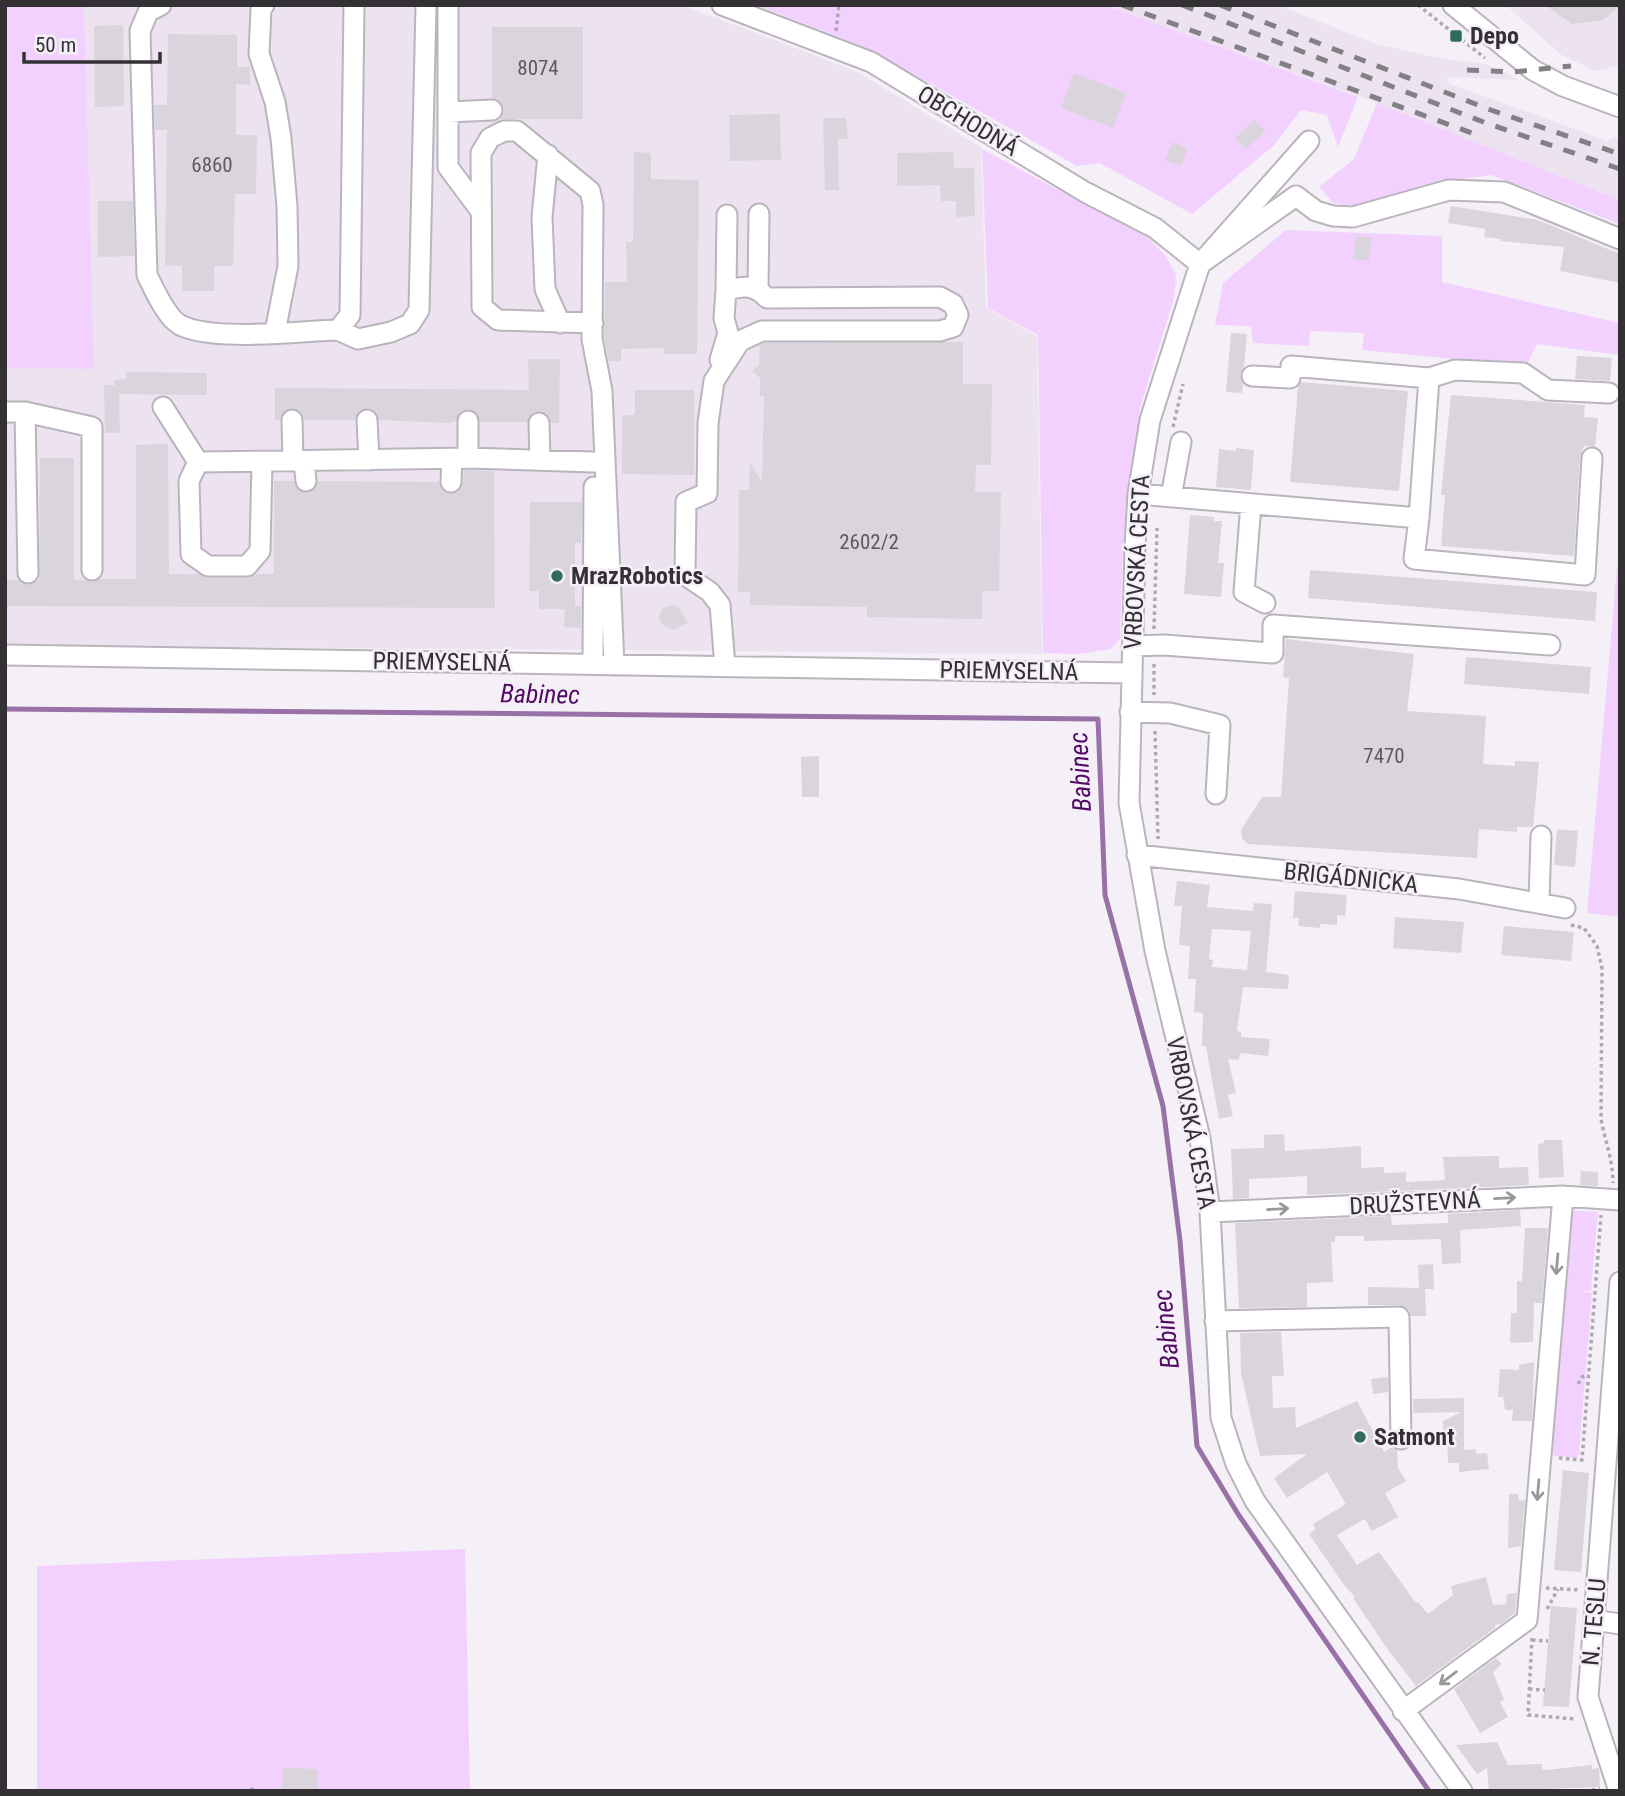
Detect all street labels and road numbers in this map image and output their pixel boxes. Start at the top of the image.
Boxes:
street label: OBCHODNÁ [912,80,1024,162]
street label: VRBOVSKÁ CESTA [1118,474,1156,650]
street label: PRIEMYSELNÁ [372,647,512,677]
street label: PRIEMYSELNÁ [939,656,1079,686]
street label: BRIGÁDNICKA [1282,857,1420,899]
street label: VRBOVSKÁ CESTA [1161,1034,1221,1212]
street label: DRUŽSTEVNÁ [1348,1186,1482,1220]
street label: N. TESLU [1576,1577,1612,1667]

